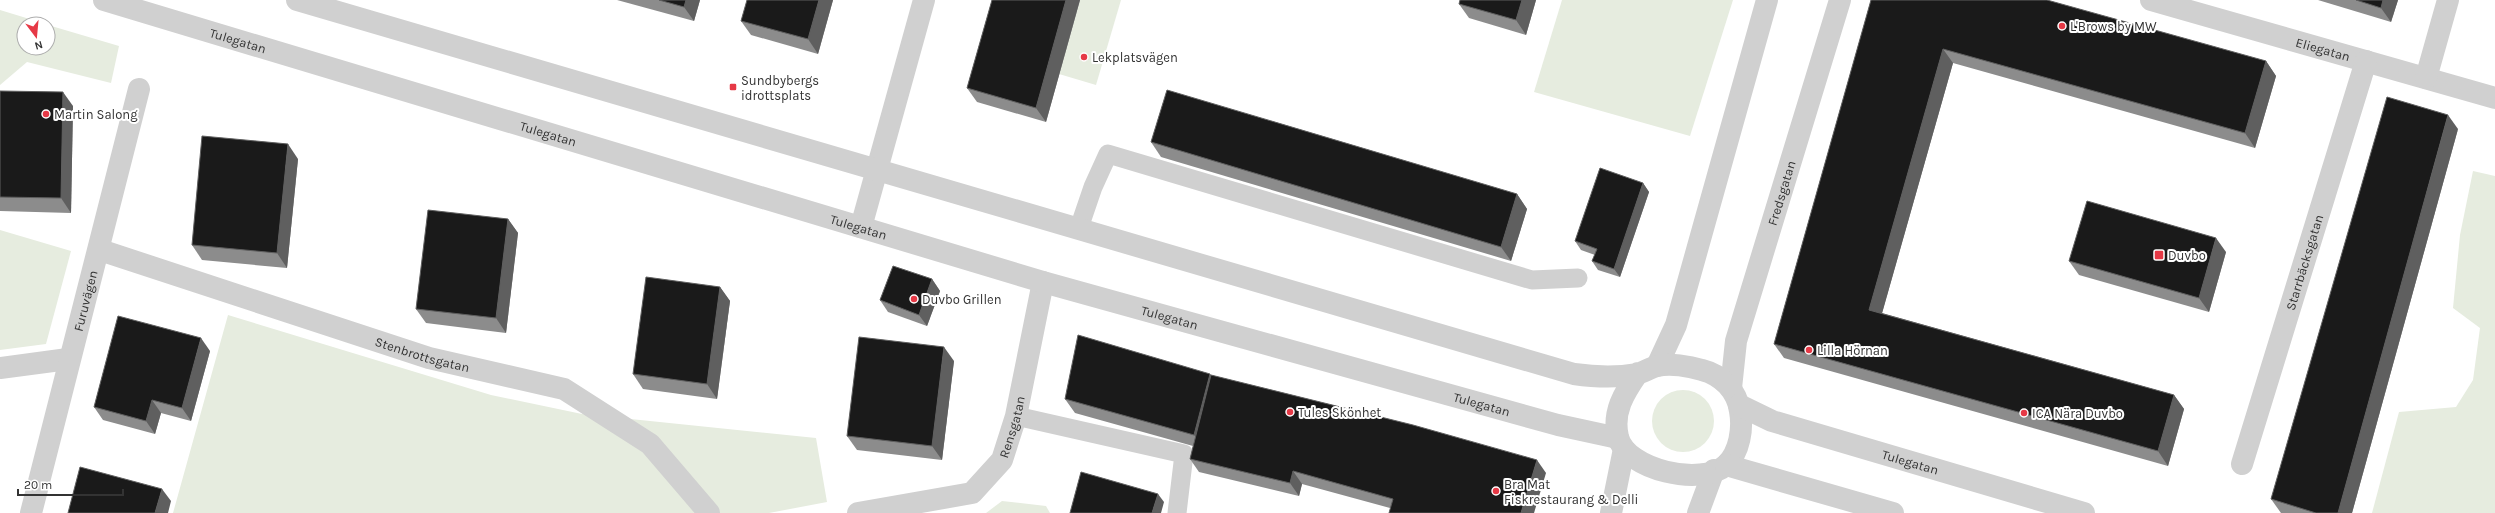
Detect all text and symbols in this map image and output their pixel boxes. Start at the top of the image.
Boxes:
north arrow [16,16,56,56]
place label: L'Brows by MW [2070,19,2157,34]
marker: L'Brows by MW [2057,21,2067,31]
street label: Tulegatan [208,25,268,56]
street label: Eliegatan [2294,35,2352,64]
text: N [33,38,44,52]
place label: Lekplatsvägen [1092,50,1178,65]
marker: Lekplatsvägen [1079,52,1089,62]
place label: Sundbybergs idrottsplats [741,73,819,103]
marker: Sundbybergs idrottsplats [728,82,738,92]
place label: Martin Salong [54,107,138,122]
marker: Martin Salong [41,109,51,119]
street label: Tulegatan [518,118,578,150]
street label: Fredsgatan [1765,159,1799,227]
street label: Tulegatan [828,212,889,243]
street label: Starrbäcksgatan [2283,213,2326,312]
place label: Duvbo [2168,248,2206,263]
marker: Duvbo [2153,249,2165,261]
street label: Furuvägen [71,269,101,333]
place label: Duvbo Grillen [922,292,1002,307]
marker: Duvbo Grillen [909,294,919,304]
street label: Tulegatan [1140,303,1200,333]
street label: Stenbrottsgatan [373,334,471,375]
place label: Lilla Hörnan [1817,343,1888,358]
marker: Lilla Hörnan [1804,345,1814,355]
street label: Tulegatan [1452,389,1512,419]
street label: Rensgatan [996,395,1028,460]
place label: Tules Skönhet [1298,405,1381,420]
place label: ICA Nära Duvbo [2032,406,2123,421]
marker: Tules Skönhet [1285,407,1295,417]
marker: ICA Nära Duvbo [2019,408,2029,418]
street label: Tulegatan [1880,447,1940,478]
scale bar [18,471,123,497]
place label: Bra Mat Fiskrestaurang & Delli [1504,477,1638,507]
text: 20 m [24,478,52,492]
marker: Bra Mat Fiskrestaurang & Delli [1491,486,1501,496]

